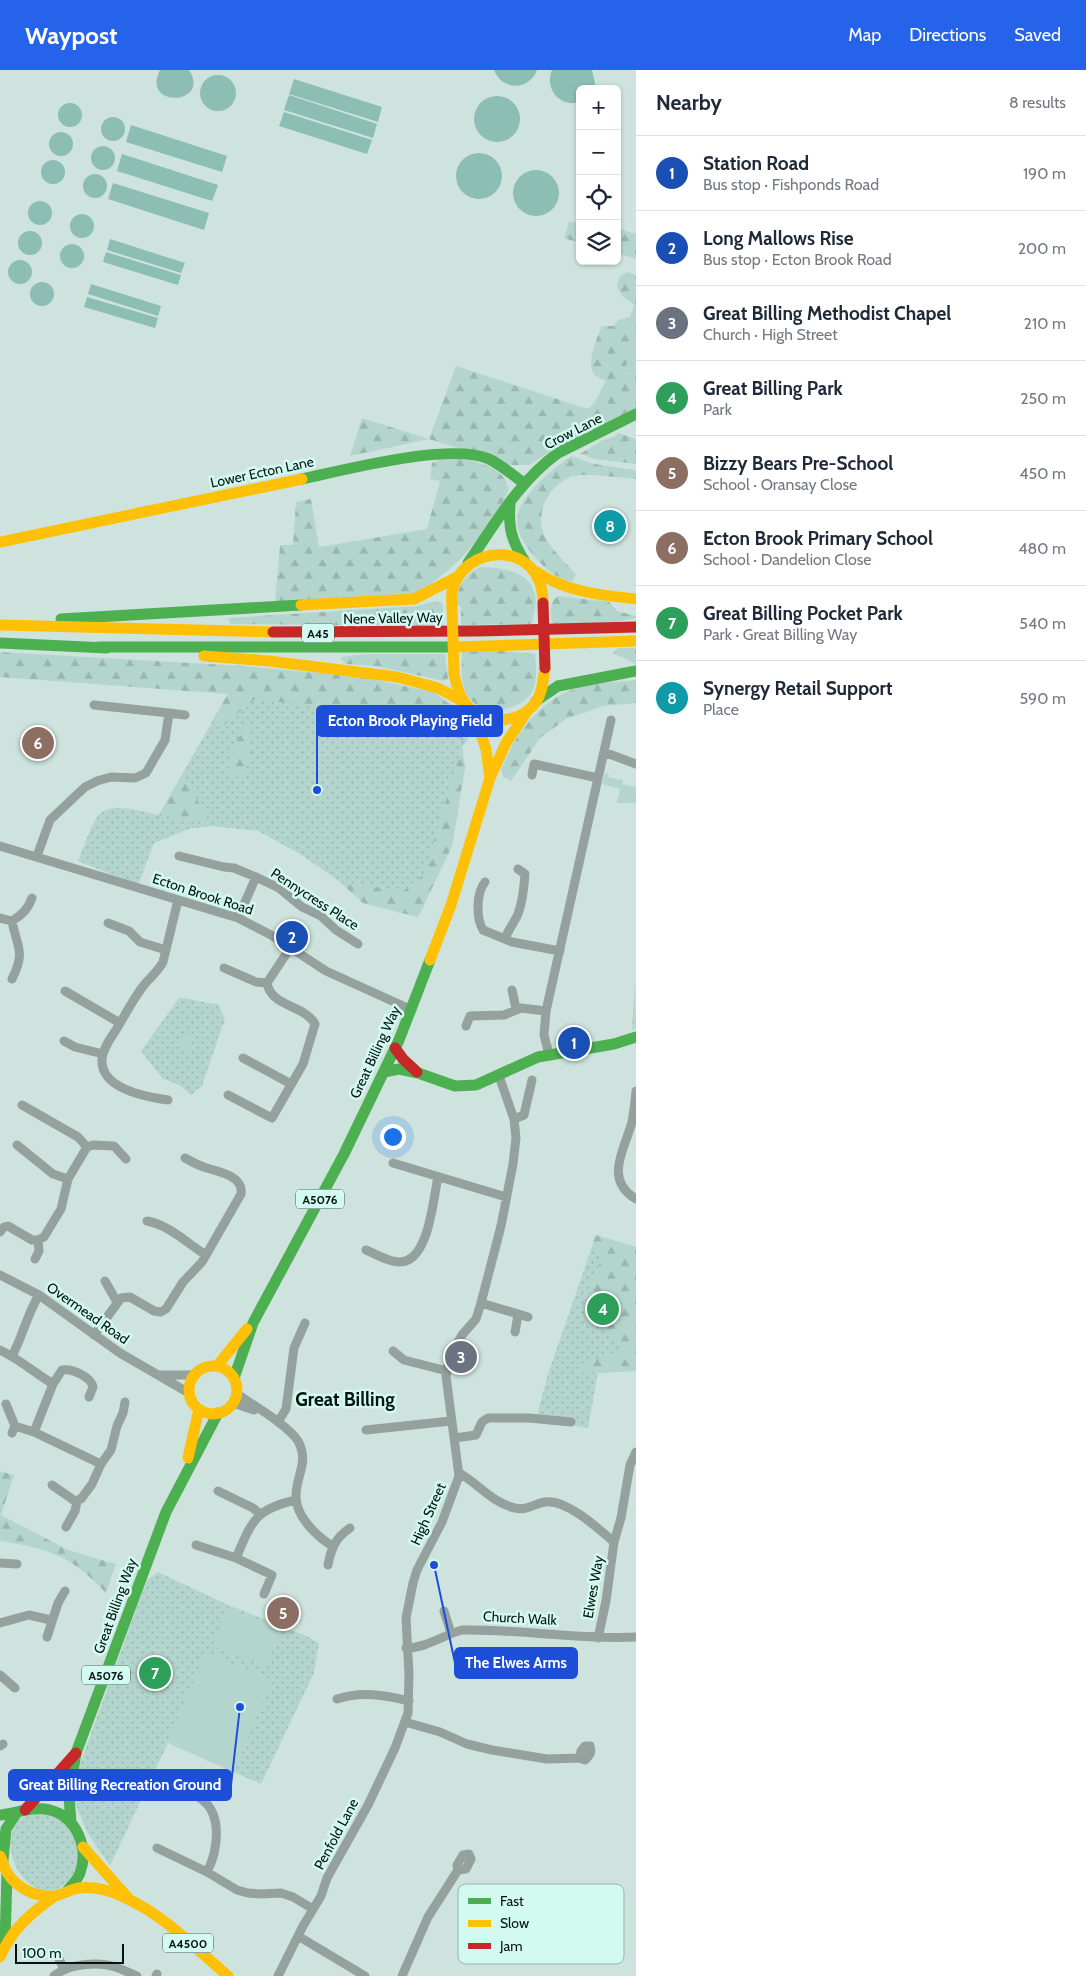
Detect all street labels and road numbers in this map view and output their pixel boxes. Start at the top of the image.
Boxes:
street label: Crow Lane [541,409,605,453]
street label: Lower Ecton Lane [209,452,315,492]
street label: Nene Valley Way [343,608,443,628]
road number: A45 [302,624,334,642]
street label: Pennycress Place [268,864,362,934]
street label: Ecton Brook Road [150,869,256,919]
street label: Great Billing Way [346,1003,404,1101]
road number: A5076 [296,1190,344,1208]
street label: Overmead Road [43,1278,133,1348]
street label: High Street [406,1480,450,1548]
street label: Elwes Way [579,1554,607,1620]
street label: Great Billing Way [89,1556,141,1656]
street label: Church Walk [483,1607,558,1629]
road number: A5076 [82,1666,130,1684]
street label: Penfold Lane [310,1795,362,1873]
road number: A4500 [163,1934,213,1952]

